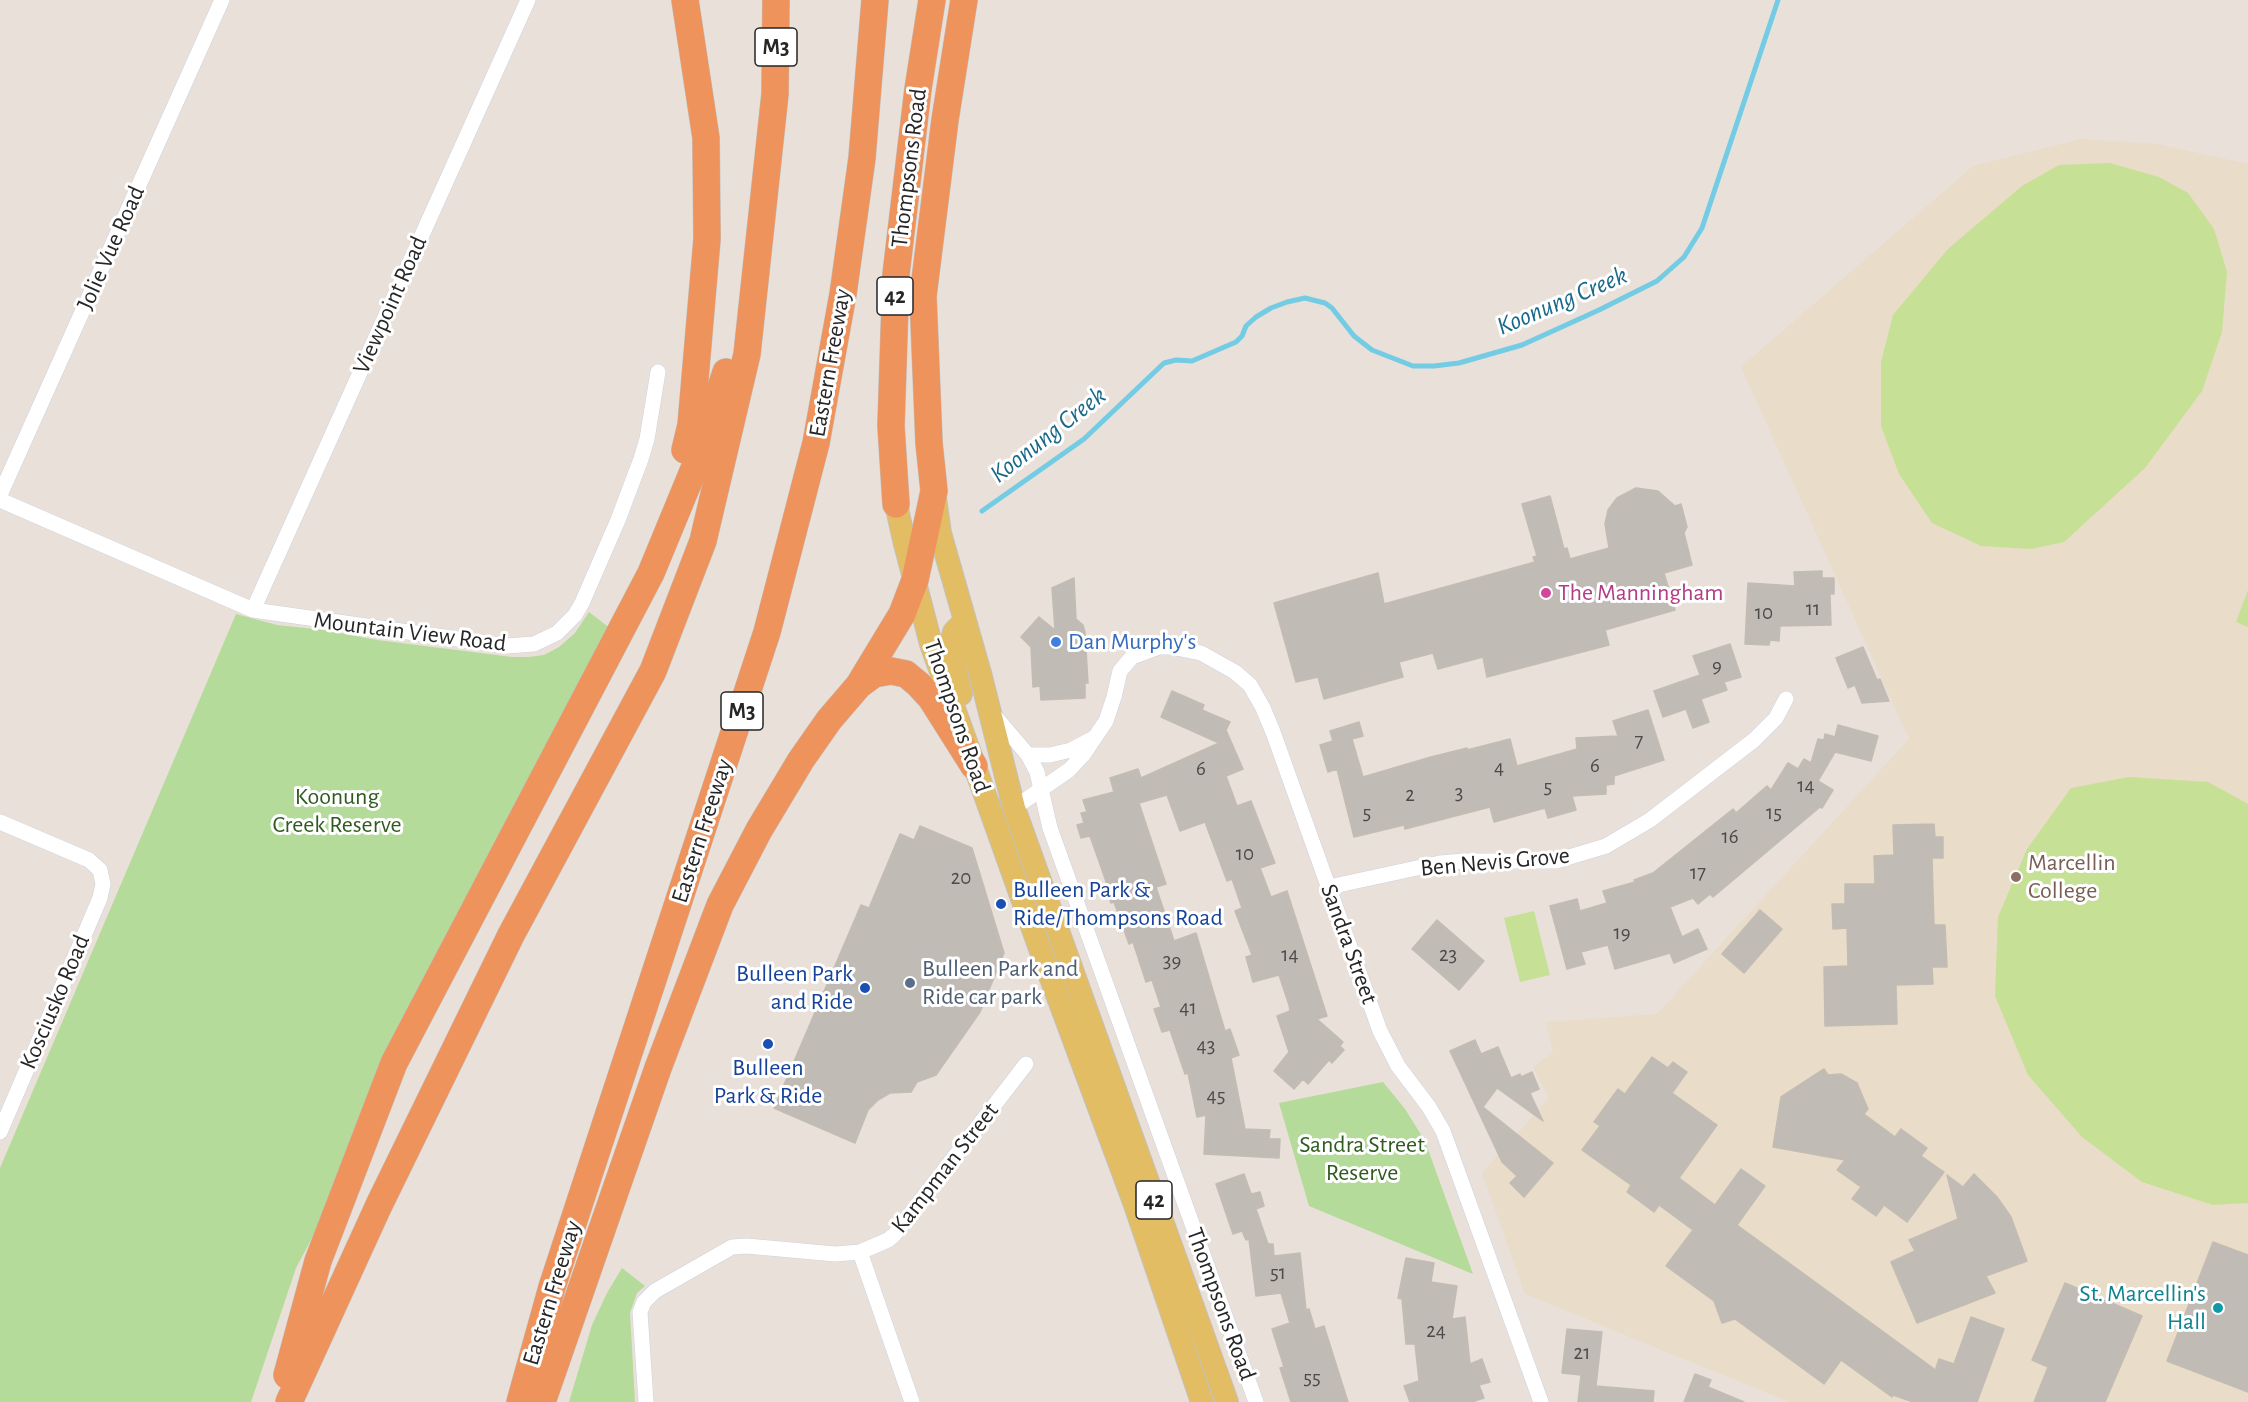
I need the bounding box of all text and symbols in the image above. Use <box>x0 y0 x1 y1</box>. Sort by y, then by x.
road number: M3 <box>755 28 797 66</box>
street label: Thompsons Road <box>885 87 933 249</box>
street label: Jolie Vue Road <box>71 181 151 315</box>
street label: Viewpoint Road <box>347 231 433 379</box>
water label: Koonung Creek <box>1492 260 1632 342</box>
road number: 42 <box>877 277 913 315</box>
street label: Eastern Freeway <box>803 287 857 439</box>
water label: Koonung Creek <box>984 380 1112 490</box>
place label: The Manningham <box>1558 579 1724 607</box>
marker: The Manningham <box>1539 586 1553 600</box>
house number: 11 <box>1806 596 1820 622</box>
house number: 10 <box>1755 600 1773 626</box>
street label: Mountain View Road <box>312 606 508 658</box>
place label: Dan Murphy's <box>1068 628 1196 656</box>
marker: Dan Murphy's <box>1049 635 1063 649</box>
street label: Thompsons Road <box>917 636 997 796</box>
house number: 9 <box>1712 653 1722 679</box>
road number: M3 <box>721 692 763 730</box>
house number: 7 <box>1635 728 1643 754</box>
house number: 6 <box>1590 753 1600 779</box>
street label: Eastern Freeway <box>665 755 739 907</box>
house number: 4 <box>1494 755 1504 781</box>
house number: 6 <box>1196 756 1206 782</box>
house number: 14 <box>1797 773 1815 799</box>
house number: 5 <box>1544 774 1552 800</box>
house number: 3 <box>1455 780 1463 806</box>
house number: 2 <box>1405 782 1415 808</box>
park label: Koonung Creek Reserve <box>272 783 402 839</box>
house number: 5 <box>1363 800 1371 826</box>
house number: 15 <box>1766 800 1782 826</box>
house number: 16 <box>1721 824 1739 850</box>
house number: 10 <box>1236 841 1254 867</box>
street label: Ben Nevis Grove <box>1419 841 1571 883</box>
place label: Marcellin College <box>2028 849 2116 905</box>
house number: 17 <box>1690 860 1706 886</box>
house number: 20 <box>951 865 971 891</box>
marker: Marcellin College <box>2009 870 2023 884</box>
place label: Bulleen Park & Ride/Thompsons Road <box>1013 876 1223 932</box>
street label: Sandra Street <box>1314 880 1384 1008</box>
marker: Bulleen Park & Ride/Thompsons Road <box>994 897 1008 911</box>
house number: 19 <box>1613 920 1631 946</box>
street label: Kosciusko Road <box>14 930 96 1074</box>
house number: 14 <box>1281 942 1299 968</box>
house number: 23 <box>1439 942 1457 968</box>
house number: 39 <box>1163 948 1181 974</box>
place label: Bulleen Park and Ride car park <box>922 955 1079 1011</box>
place label: Bulleen Park and Ride <box>736 960 853 1016</box>
marker: Bulleen Park and Ride car park <box>903 976 917 990</box>
marker: Bulleen Park and Ride <box>858 981 872 995</box>
house number: 41 <box>1179 995 1197 1021</box>
house number: 43 <box>1197 1033 1215 1059</box>
marker: Bulleen Park & Ride <box>761 1037 775 1051</box>
place label: Bulleen Park & Ride <box>714 1054 822 1110</box>
house number: 45 <box>1207 1083 1225 1109</box>
street label: Kampman Street <box>885 1097 1005 1239</box>
park label: Sandra Street Reserve <box>1299 1131 1425 1187</box>
road number: 42 <box>1136 1181 1172 1219</box>
street label: Eastern Freeway <box>516 1217 588 1369</box>
street label: Thompsons Road <box>1180 1224 1262 1384</box>
house number: 51 <box>1270 1260 1286 1286</box>
place label: St. Marcellin's Hall <box>2079 1280 2206 1336</box>
marker: St. Marcellin's Hall <box>2211 1301 2225 1315</box>
house number: 24 <box>1426 1318 1446 1344</box>
house number: 21 <box>1574 1340 1590 1366</box>
house number: 55 <box>1303 1365 1321 1391</box>

